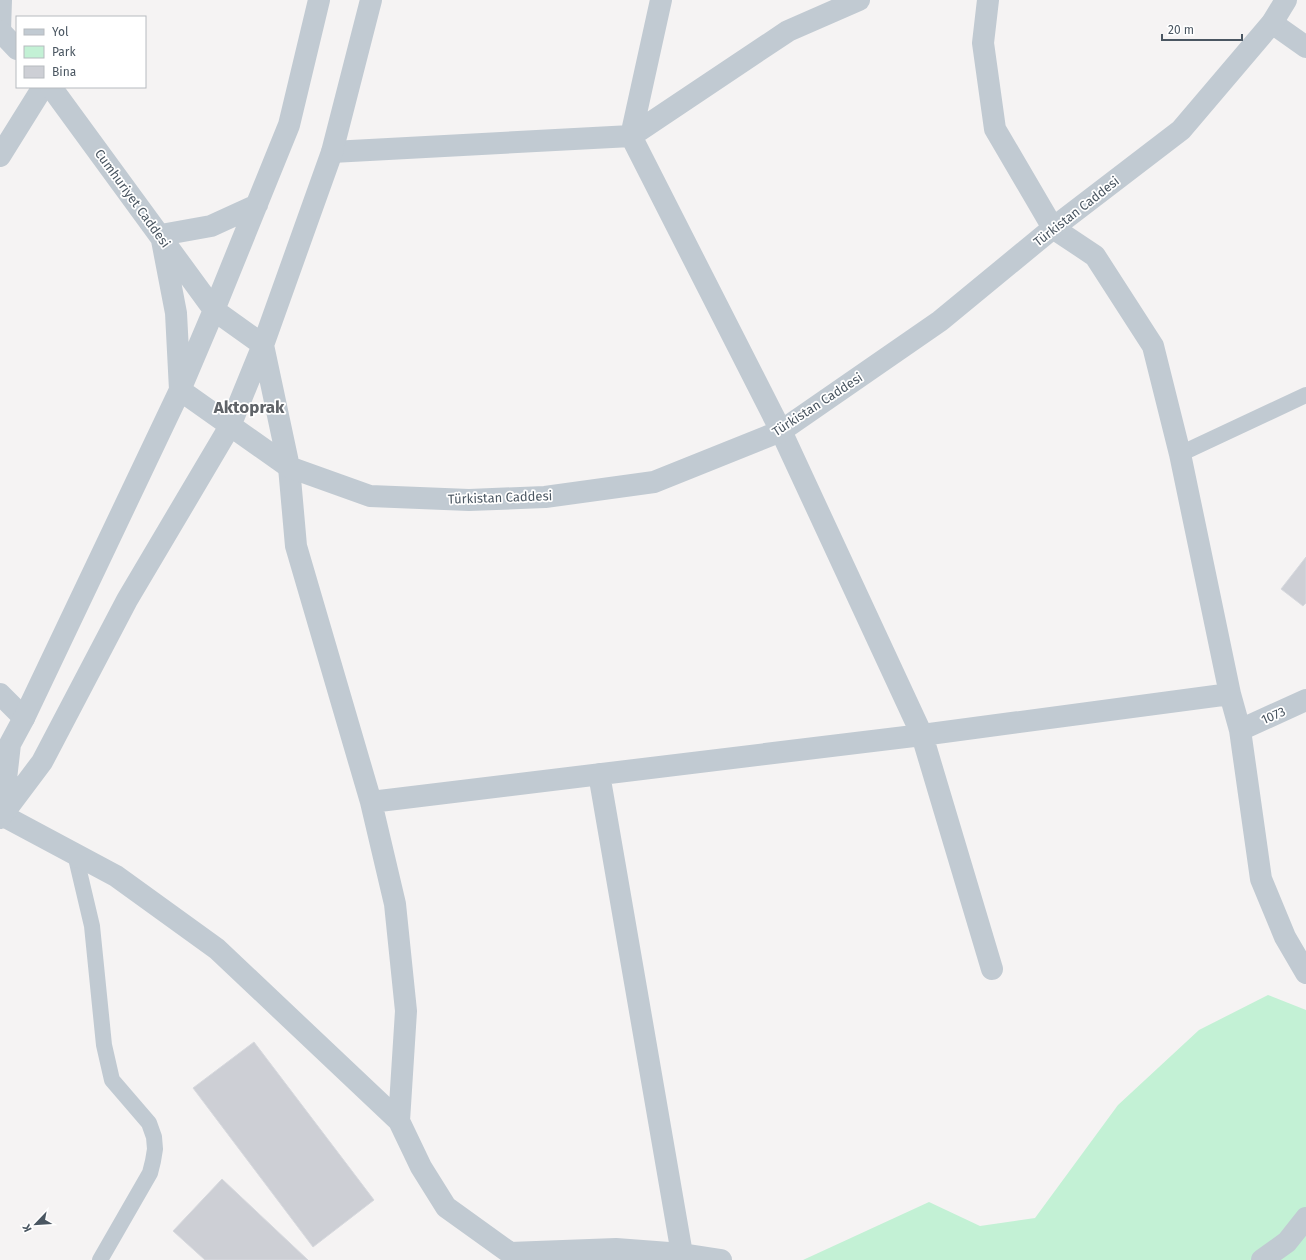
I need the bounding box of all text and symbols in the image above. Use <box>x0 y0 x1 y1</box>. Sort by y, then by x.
legend <box>16 16 146 88</box>
scale bar <box>1162 16 1242 42</box>
text: 20 m <box>1168 23 1194 37</box>
text: Yol <box>52 25 69 39</box>
text: Park <box>52 45 76 59</box>
text: Bina <box>52 65 76 79</box>
street label: Cumhuriyet Caddesi <box>92 146 173 250</box>
street label: Türkistan Caddesi <box>1031 173 1122 249</box>
street label: Türkistan Caddesi <box>769 370 865 439</box>
district label: Aktoprak <box>213 397 285 418</box>
street label: Türkistan Caddesi <box>448 488 553 507</box>
street label: 1073 <box>1259 704 1288 727</box>
north arrow <box>16 1204 56 1244</box>
text: K <box>20 1221 35 1234</box>

